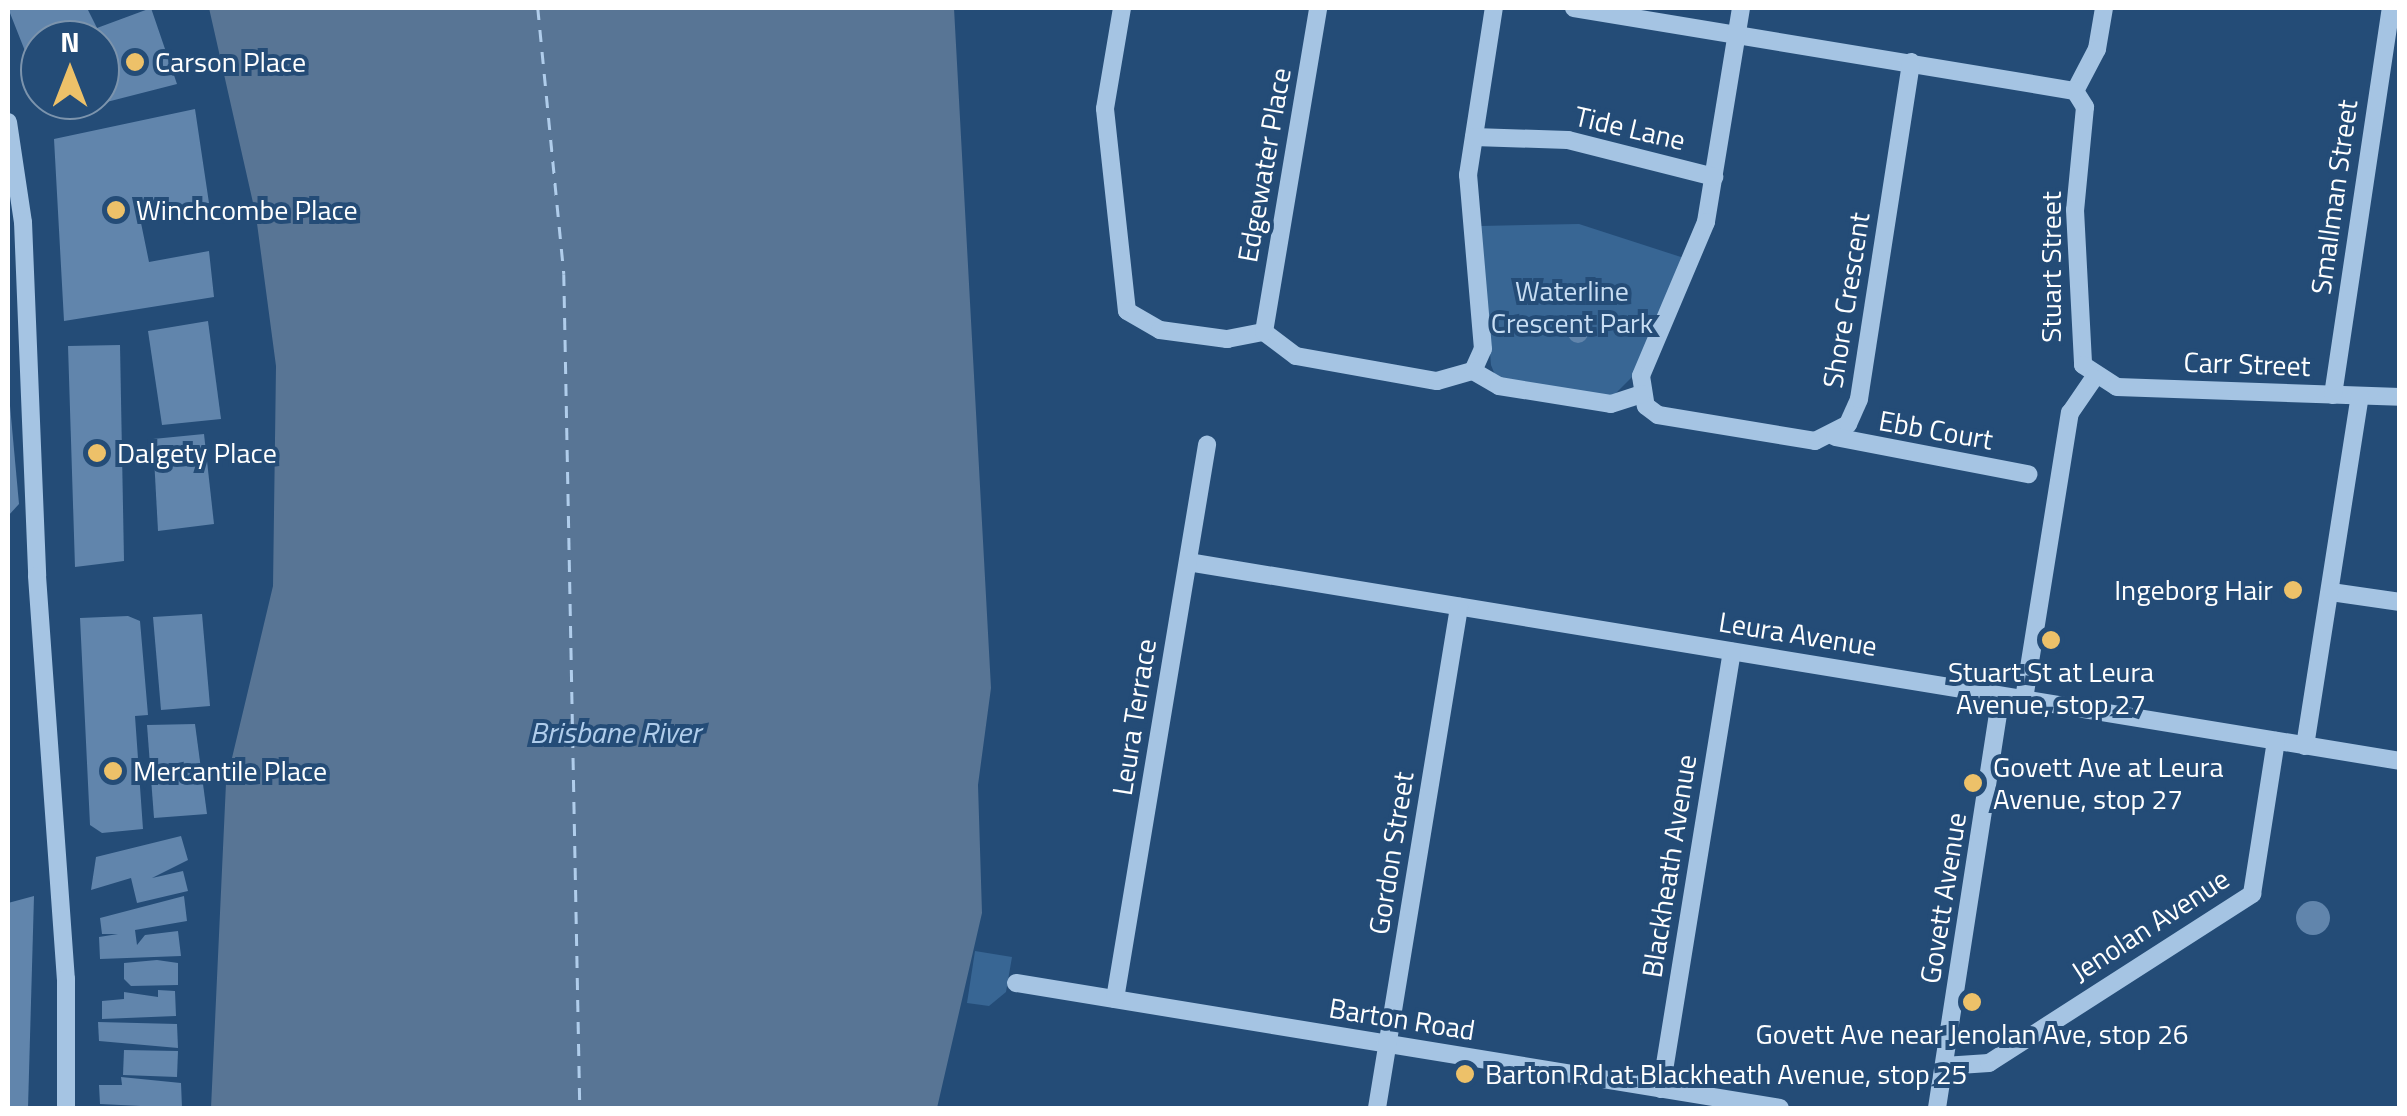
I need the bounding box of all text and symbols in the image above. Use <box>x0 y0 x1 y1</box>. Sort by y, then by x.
north arrow <box>20 20 120 120</box>
text: N <box>60 20 80 63</box>
place label: Carson Place <box>155 45 306 79</box>
marker: Carson Place <box>124 51 146 73</box>
street label: Edgewater Place <box>1230 65 1298 265</box>
street label: Smallman Street <box>2304 97 2364 297</box>
street label: Tide Lane <box>1571 99 1689 157</box>
street label: Stuart Street <box>2034 191 2068 343</box>
place label: Winchcombe Place <box>136 193 358 227</box>
marker: Winchcombe Place <box>105 199 127 221</box>
street label: Shore Crescent <box>1816 210 1876 390</box>
park label: Waterline Crescent Park <box>1491 274 1653 340</box>
street label: Carr Street <box>2183 345 2311 383</box>
street label: Ebb Court <box>1876 403 1996 457</box>
place label: Dalgety Place <box>117 436 277 470</box>
marker: Dalgety Place <box>86 442 108 464</box>
place label: Ingeborg Hair <box>2114 573 2273 607</box>
marker: Ingeborg Hair <box>2282 579 2304 601</box>
street label: Leura Avenue <box>1716 605 1880 663</box>
marker: Stuart St at Leura Avenue, stop 27 <box>2040 629 2062 651</box>
street label: Leura Terrace <box>1105 636 1163 798</box>
place label: Stuart St at Leura Avenue, stop 27 <box>1948 655 2154 721</box>
water label: Brisbane River <box>530 714 700 750</box>
place label: Govett Ave at Leura Avenue, stop 27 <box>1993 750 2224 816</box>
street label: Blackheath Avenue <box>1635 752 1703 980</box>
place label: Mercantile Place <box>133 754 327 788</box>
marker: Mercantile Place <box>102 760 124 782</box>
street label: Gordon Street <box>1362 769 1420 937</box>
marker: Govett Ave at Leura Avenue, stop 27 <box>1962 772 1984 794</box>
street label: Govett Avenue <box>1913 810 1973 986</box>
street label: Jenolan Avenue <box>2065 862 2235 988</box>
street label: Barton Road <box>1327 991 1477 1047</box>
marker: Govett Ave near Jenolan Ave, stop 26 <box>1961 991 1983 1013</box>
place label: Govett Ave near Jenolan Ave, stop 26 <box>1755 1017 2189 1051</box>
place label: Barton Rd at Blackheath Avenue, stop 25 <box>1485 1057 1967 1091</box>
marker: Barton Rd at Blackheath Avenue, stop 25 <box>1454 1063 1476 1085</box>

